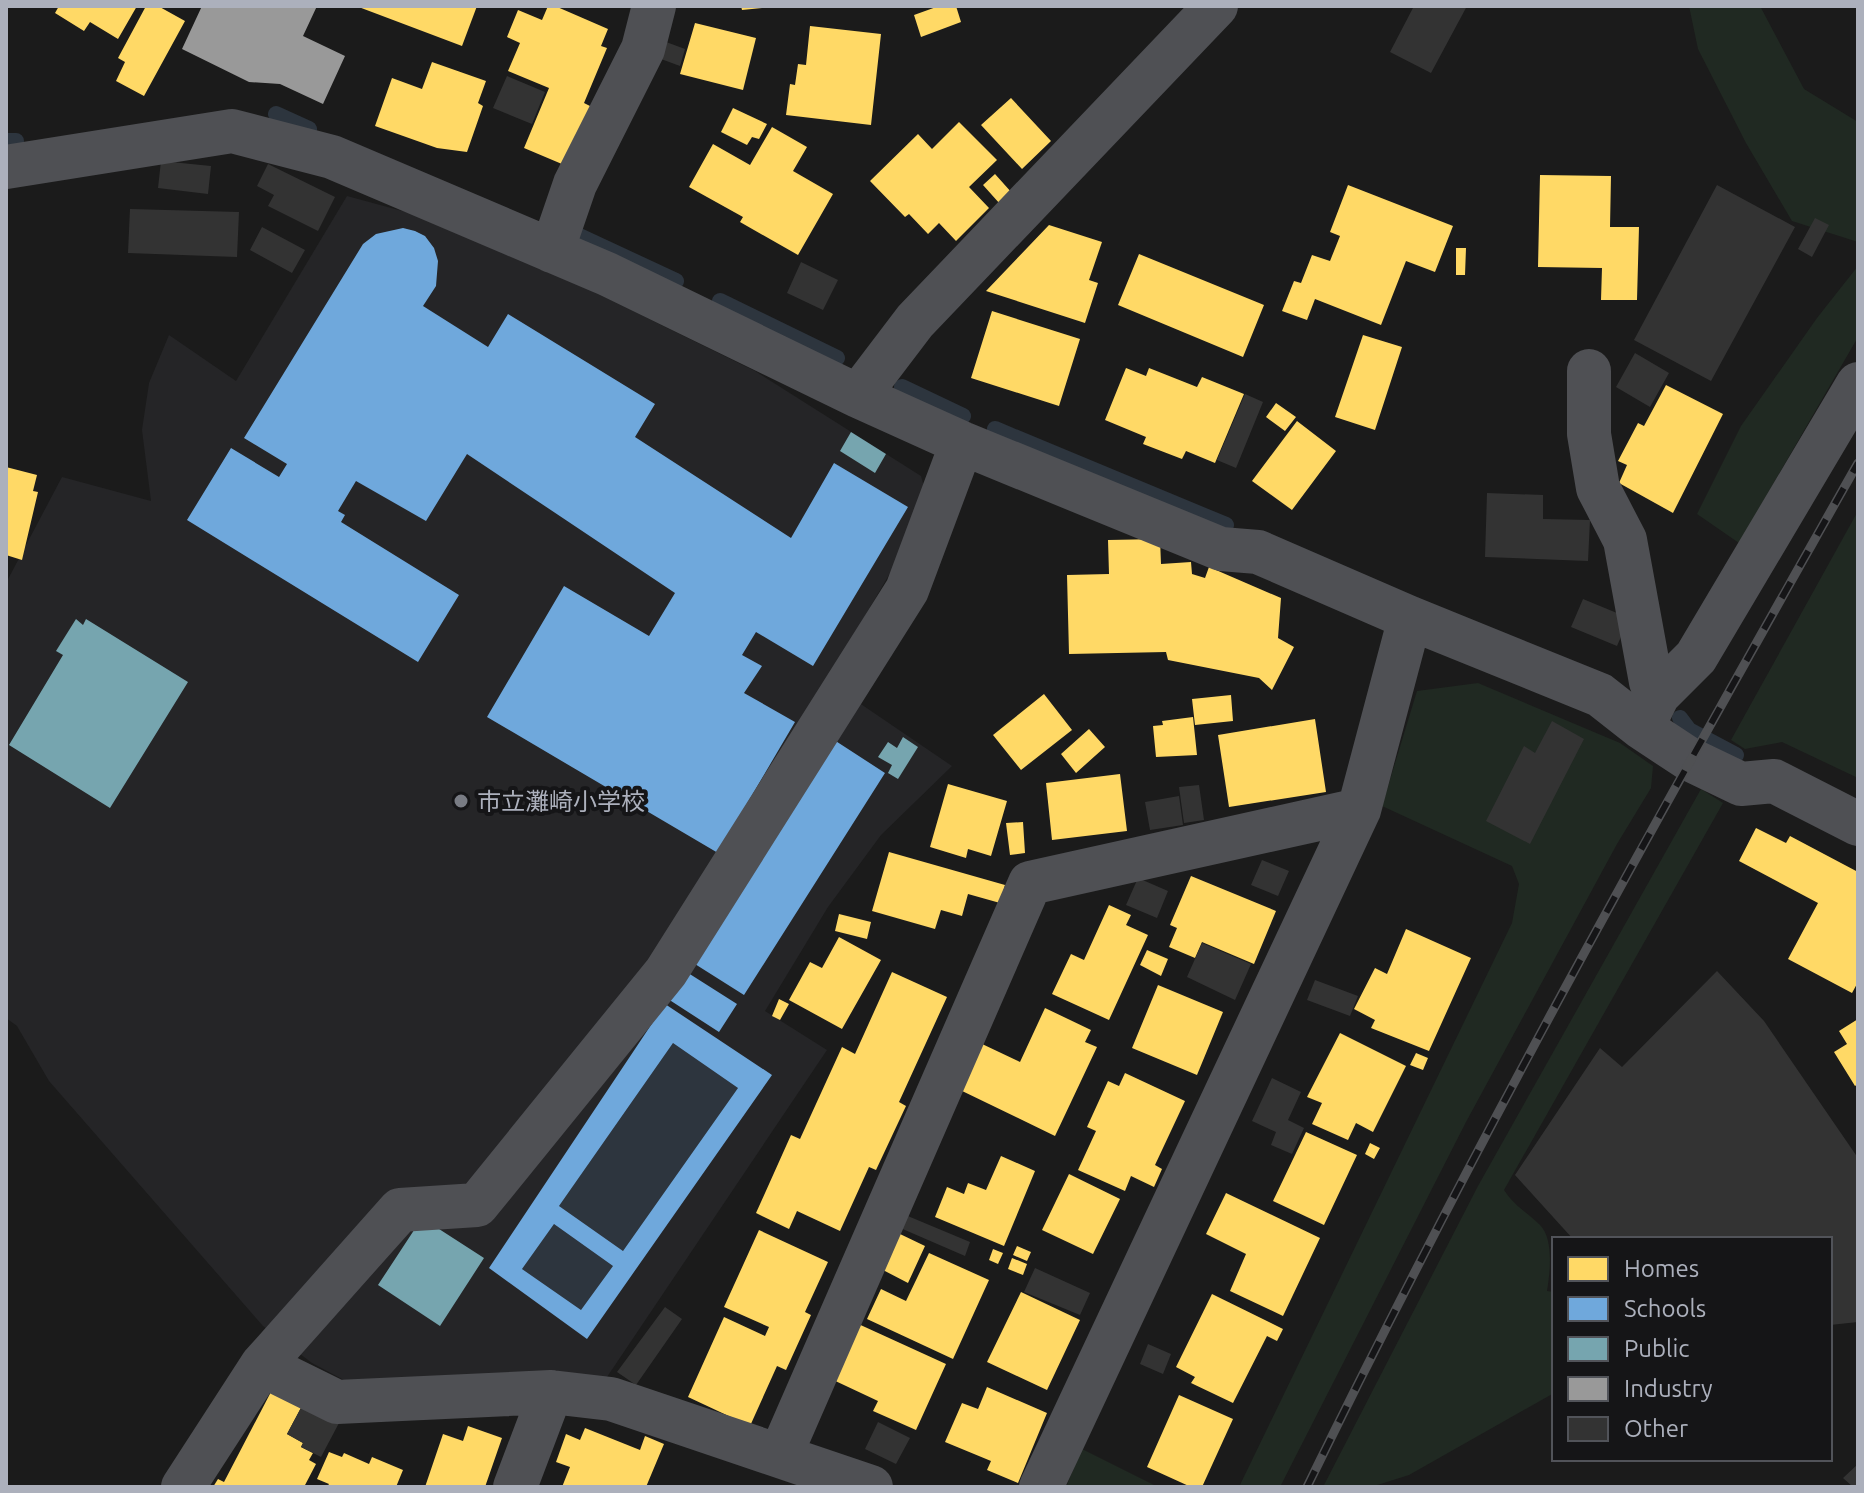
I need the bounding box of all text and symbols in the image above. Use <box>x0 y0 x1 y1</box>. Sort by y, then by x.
place label: 市立灘崎小学校 <box>477 788 645 815</box>
marker: 市立灘崎小学校 <box>452 792 470 810</box>
legend <box>1552 1237 1832 1461</box>
text: Homes <box>1624 1255 1699 1282</box>
text: Schools <box>1624 1295 1706 1322</box>
text: Public <box>1624 1335 1689 1362</box>
text: Industry <box>1624 1375 1713 1402</box>
text: Other <box>1624 1415 1688 1442</box>

